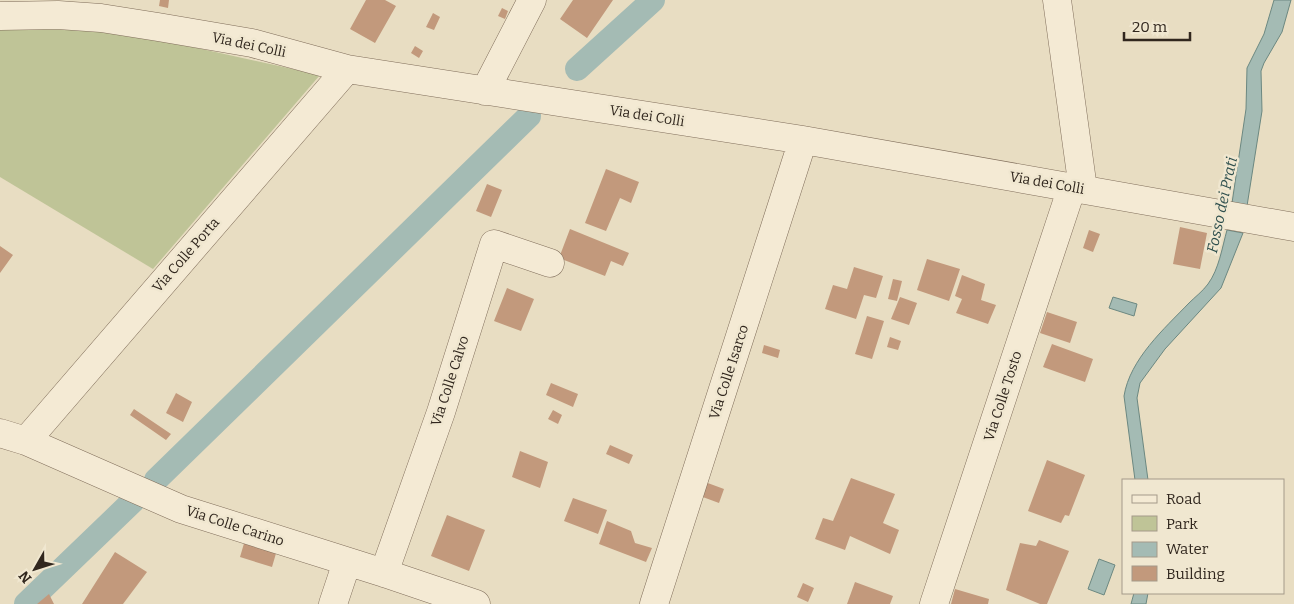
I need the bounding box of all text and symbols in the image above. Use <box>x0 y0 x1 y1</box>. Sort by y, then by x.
scale bar <box>1124 10 1190 42</box>
text: 20 m <box>1132 18 1168 36</box>
street label: Via dei Colli <box>210 29 288 61</box>
street label: Via dei Colli <box>608 102 686 130</box>
water label: Fosso dei Prati <box>1203 155 1241 255</box>
street label: Via dei Colli <box>1008 168 1086 198</box>
street label: Via Colle Porta <box>149 214 223 296</box>
street label: Via Colle Isarco <box>706 322 752 422</box>
street label: Via Colle Calvo <box>427 334 473 428</box>
street label: Via Colle Tosto <box>980 349 1026 443</box>
legend <box>1122 479 1284 594</box>
text: Road <box>1166 490 1201 508</box>
street label: Via Colle Carino <box>184 502 286 550</box>
text: Park <box>1166 515 1198 533</box>
text: Water <box>1166 540 1209 558</box>
north arrow <box>10 544 60 594</box>
text: Building <box>1166 565 1225 583</box>
text: N <box>15 567 35 586</box>

